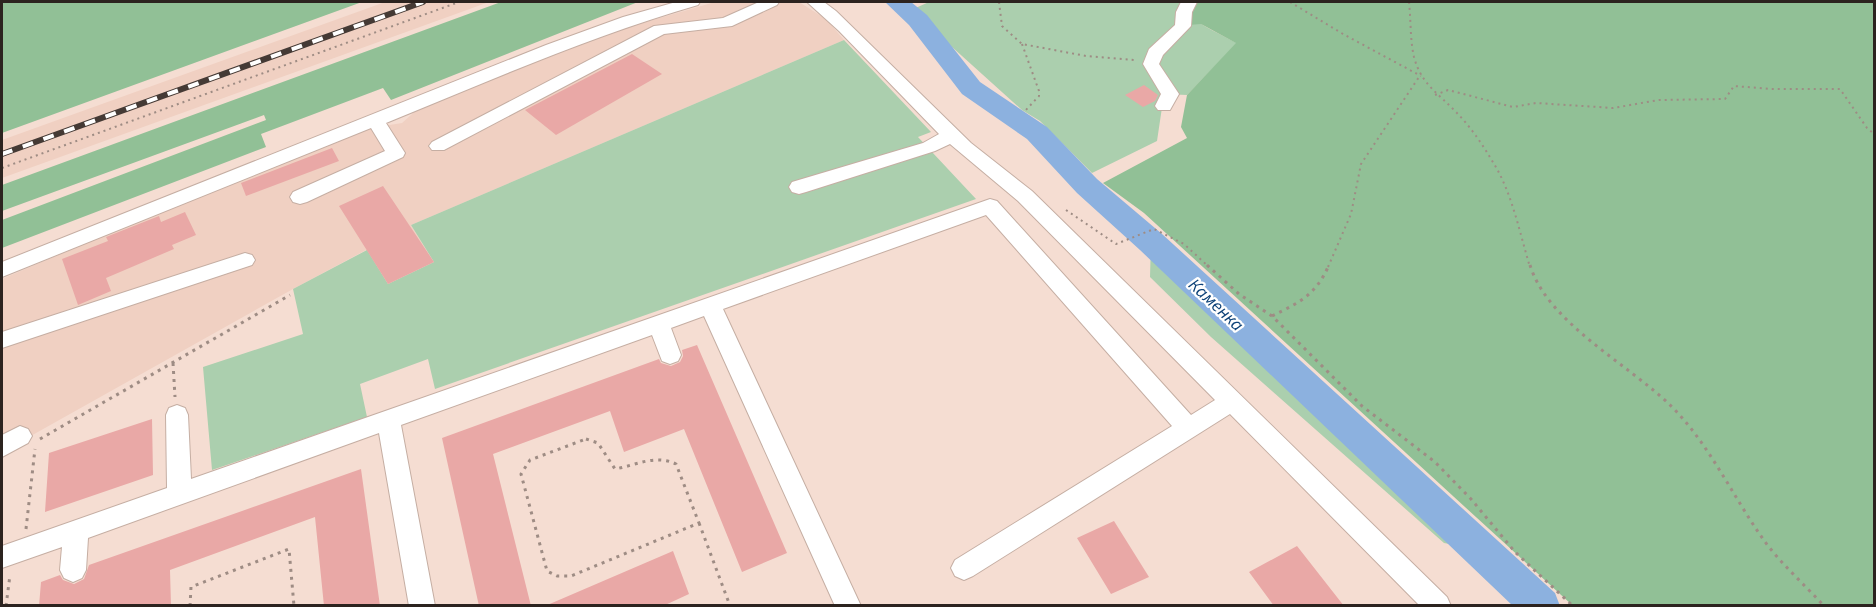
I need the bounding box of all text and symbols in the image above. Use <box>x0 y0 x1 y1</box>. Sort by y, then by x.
water label: Каменка <box>1183 273 1249 337</box>

